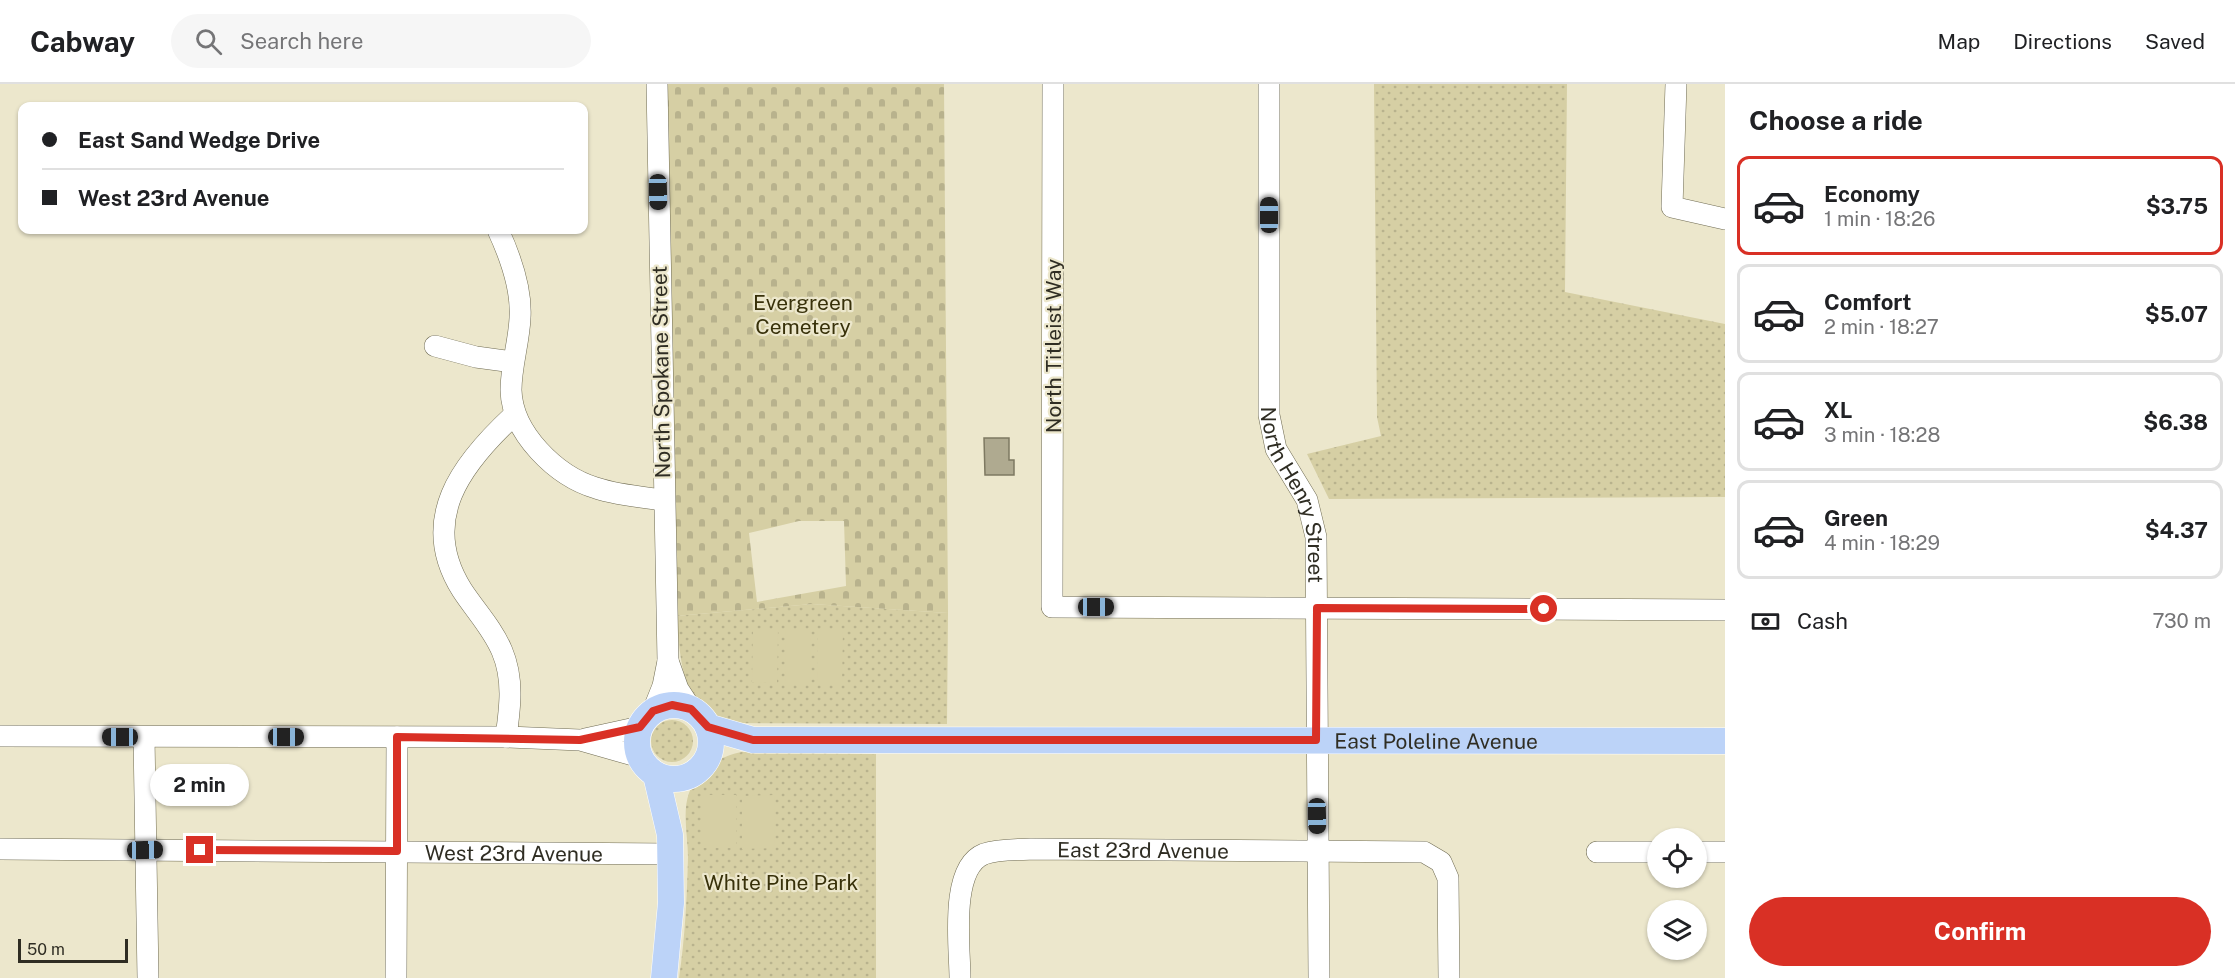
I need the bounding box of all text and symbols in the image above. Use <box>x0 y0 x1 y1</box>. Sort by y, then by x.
search box <box>171 14 591 68</box>
text: Cabway <box>30 25 135 58</box>
icon: search <box>192 25 225 58</box>
text: Search here <box>240 28 363 54</box>
text: Map <box>1938 29 1980 54</box>
text: Directions <box>2013 29 2112 54</box>
text: Saved <box>2145 29 2205 54</box>
text: Choose a ride <box>1749 104 1923 136</box>
text: East Sand Wedge Drive <box>78 127 320 153</box>
car <box>649 174 667 210</box>
icon: car <box>1752 179 1806 233</box>
text: Economy <box>1824 181 1920 207</box>
text: West 23rd Avenue <box>78 185 269 211</box>
text: $3.75 <box>2146 193 2208 219</box>
car <box>1260 197 1278 233</box>
text: 1 min · 18:26 <box>1824 207 1935 231</box>
street label: North Titleist Way <box>1041 259 1066 433</box>
street label: North Spokane Street <box>647 265 675 479</box>
icon: car <box>1752 287 1806 341</box>
text: Comfort <box>1824 289 1911 315</box>
park label: Evergreen Cemetery <box>753 290 853 339</box>
text: $5.07 <box>2145 301 2208 327</box>
text: 2 min · 18:27 <box>1824 315 1939 339</box>
icon: car <box>1752 395 1806 449</box>
text: XL <box>1824 397 1852 423</box>
street label: North Henry Street <box>1257 406 1329 583</box>
text: $6.38 <box>2143 409 2208 435</box>
text: 3 min · 18:28 <box>1824 423 1940 447</box>
icon: car <box>1752 503 1806 557</box>
text: Green <box>1824 505 1888 531</box>
text: $4.37 <box>2145 517 2208 543</box>
text: 4 min · 18:29 <box>1824 531 1940 555</box>
route start <box>1530 595 1557 622</box>
car <box>1078 598 1114 616</box>
icon: cash <box>1749 605 1782 638</box>
text: Cash <box>1797 608 1848 634</box>
text: 730 m <box>2153 609 2211 633</box>
car <box>102 728 138 746</box>
car <box>268 728 304 746</box>
street label: East Poleline Avenue <box>1334 728 1538 753</box>
callout: 2 min <box>150 763 250 805</box>
text: 2 min <box>173 773 226 797</box>
car <box>1308 798 1326 834</box>
map controls <box>1647 828 1707 960</box>
button: locate <box>1647 828 1707 888</box>
route end <box>186 836 213 863</box>
street label: East 23rd Avenue <box>1057 837 1229 863</box>
street label: West 23rd Avenue <box>425 840 603 866</box>
car <box>127 841 163 859</box>
park label: White Pine Park <box>704 870 858 895</box>
button: Confirm <box>1749 897 2211 966</box>
button: layers <box>1647 900 1707 960</box>
scale bar <box>18 936 128 964</box>
text: 50 m <box>27 940 65 959</box>

